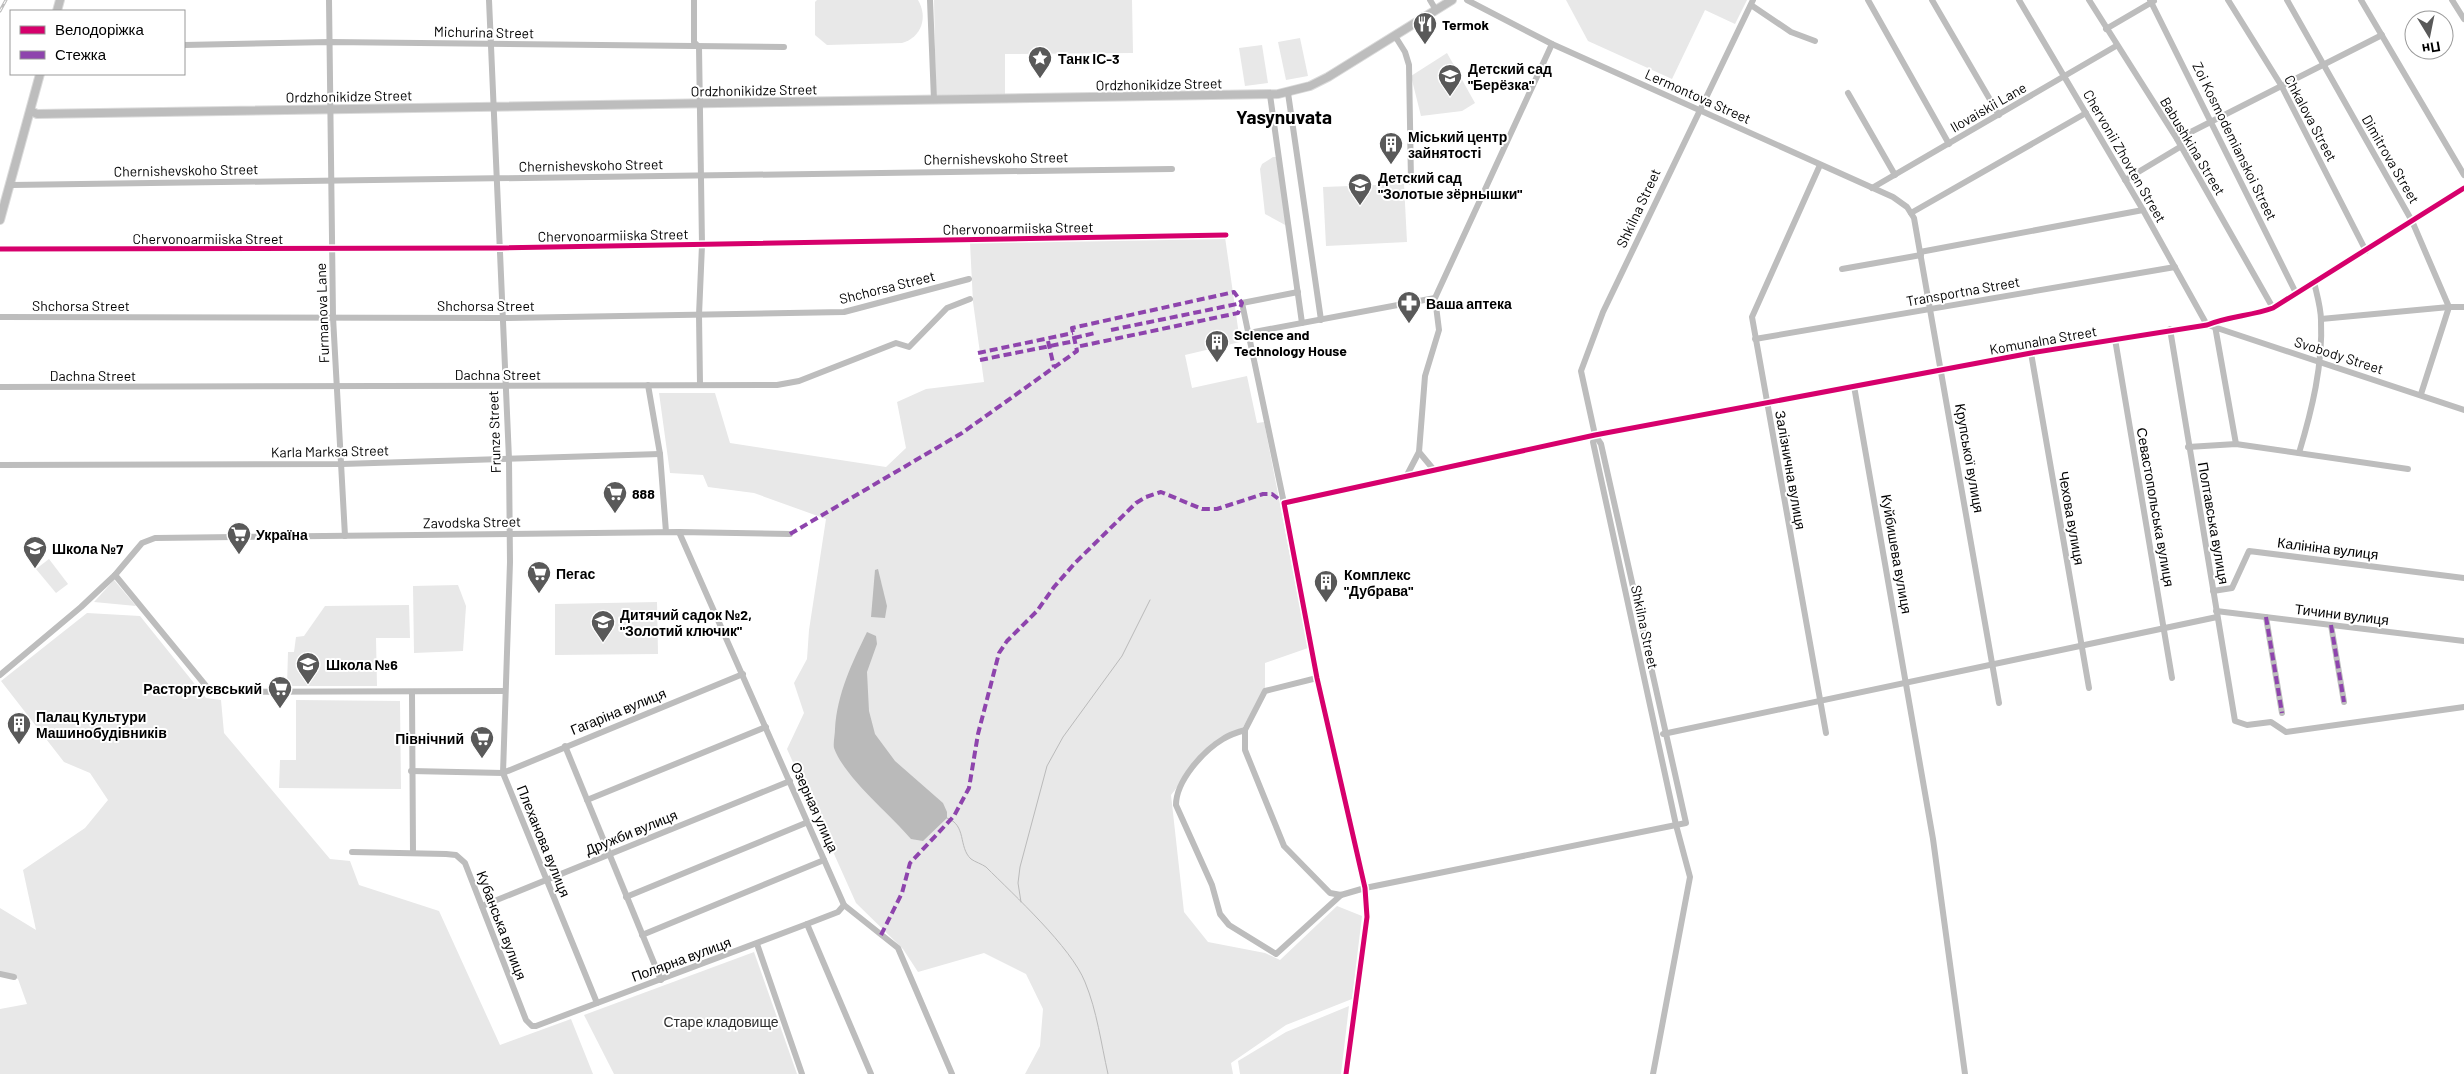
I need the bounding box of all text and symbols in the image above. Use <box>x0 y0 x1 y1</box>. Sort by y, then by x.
legend <box>10 10 185 75</box>
north arrow <box>2404 10 2454 60</box>
restaurant icon: Termok <box>1412 11 1438 45</box>
place label: Termok <box>1442 16 1489 33</box>
text: Велодоріжка <box>55 20 144 38</box>
street label: Michurina Street <box>434 23 534 41</box>
text: Пн <box>2421 38 2442 58</box>
text: Стежка <box>55 45 107 63</box>
place icon: Танк ІС-3 <box>1027 45 1053 79</box>
place label: Танк ІС-3 <box>1058 50 1120 67</box>
street label: Zoi Kosmodemianskoi Street <box>2189 59 2281 223</box>
place label: Детский сад "Берёзка" <box>1468 60 1552 93</box>
school or university icon: Детский сад "Берёзка" <box>1437 63 1463 97</box>
street label: Lermontova Street <box>1642 65 1754 127</box>
street label: Chkalova Street <box>2281 72 2341 164</box>
street label: Ordzhonikidze Street <box>1095 74 1223 94</box>
street label: Ilovaiskii Lane <box>1947 78 2029 136</box>
street label: Ordzhonikidze Street <box>690 80 818 100</box>
street label: Ordzhonikidze Street <box>285 86 413 106</box>
street label: Chervonii Zhovten Street <box>2080 87 2170 225</box>
street label: Babushkina Street <box>2157 94 2229 198</box>
district label: Yasynuvata <box>1236 105 1332 128</box>
street label: Dimitrova Street <box>2359 112 2423 206</box>
place label: Міський центр зайнятості <box>1408 128 1507 161</box>
building icon: Міський центр зайнятості <box>1378 131 1404 165</box>
street label: Chernishevskoho Street <box>924 148 1068 168</box>
street label: Chernishevskoho Street <box>519 155 663 175</box>
street label: Chernishevskoho Street <box>114 160 258 180</box>
street label: Shkilna Street <box>1612 166 1664 250</box>
place label: Детский сад "Золотые зёрнышки" <box>1378 169 1522 202</box>
school or university icon: Детский сад "Золотые зёрнышки" <box>1347 172 1373 206</box>
street label: Chervonoarmiiska Street <box>942 218 1094 238</box>
street label: Chervonoarmiiska Street <box>537 225 689 245</box>
street label: Chervonoarmiiska Street <box>133 230 283 247</box>
street label: Furmanova Lane <box>312 263 332 363</box>
street label: Shchorsa Street <box>837 267 937 307</box>
street label: Transportna Street <box>1905 273 2021 309</box>
pharmacy icon: Ваша аптека <box>1396 290 1422 324</box>
place label: Ваша аптека <box>1426 295 1512 312</box>
street label: Shchorsa Street <box>32 297 130 314</box>
street label: Shchorsa Street <box>437 297 535 314</box>
street label: Komunalna Street <box>1988 322 2098 358</box>
place label: Science and Technology House <box>1234 326 1347 359</box>
building icon: Science and Technology House <box>1204 329 1230 363</box>
street label: Svobody Street <box>2292 333 2386 377</box>
street label: Dachna Street <box>455 366 541 383</box>
street label: Dachna Street <box>50 367 136 384</box>
street label: Frunze Street <box>484 390 504 474</box>
street label: Крупської вулиця <box>1952 402 1988 514</box>
street label: Залізнична вулиця <box>1772 409 1810 531</box>
street label: Севастопольська вулиця <box>2134 426 2178 588</box>
street label: Karla Marksa Street <box>271 441 389 461</box>
street label: Полтавська вулиця <box>2195 461 2233 585</box>
street label: Чехова вулиця <box>2055 470 2089 566</box>
supermarket icon: 888 <box>602 480 628 514</box>
place label: 888 <box>632 485 655 502</box>
street label: Куйбишева вулиця <box>1878 493 1916 615</box>
street label: Zavodska Street <box>423 513 521 531</box>
supermarket icon: Україна <box>226 521 252 555</box>
place label: Україна <box>256 526 308 543</box>
street label: Калініна вулиця <box>2276 533 2380 563</box>
school or university icon: Школа №7 <box>22 535 48 569</box>
place label: Школа №7 <box>52 540 123 557</box>
supermarket icon: Пегас <box>526 560 552 594</box>
place label: Пегас <box>556 565 595 582</box>
place label: Комплекс "Дубрава" <box>1344 566 1413 599</box>
building icon: Комплекс "Дубрава" <box>1313 569 1339 603</box>
street label: Shkilna Street <box>1628 584 1662 670</box>
street label: Тичини вулиця <box>2294 600 2390 628</box>
place label: Дитячий садок №2, "Золотий ключик" <box>620 606 752 639</box>
school or university icon: Дитячий садок №2, "Золотий ключик" <box>590 609 616 643</box>
school or university icon: Школа №6 <box>295 651 321 685</box>
place label: Школа №6 <box>326 656 398 673</box>
supermarket icon: Расторгуєвський <box>267 675 293 709</box>
place label: Расторгуєвський <box>143 680 262 697</box>
street label: Гагаріна вулиця <box>568 684 668 738</box>
place label: Палац Культури Машинобудівників <box>36 708 167 741</box>
building icon: Палац Культури Машинобудівників <box>6 711 32 745</box>
supermarket icon: Північний <box>469 725 495 759</box>
place label: Північний <box>395 730 464 747</box>
street label: Озерная улица <box>787 759 843 855</box>
street label: Плеханова вулиця <box>514 783 574 899</box>
street label: Дружби вулиця <box>582 806 680 858</box>
street label: Кубанська вулиця <box>473 868 531 982</box>
street label: Полярна вулиця <box>629 933 733 985</box>
park label: Старе кладовище <box>663 1013 779 1030</box>

